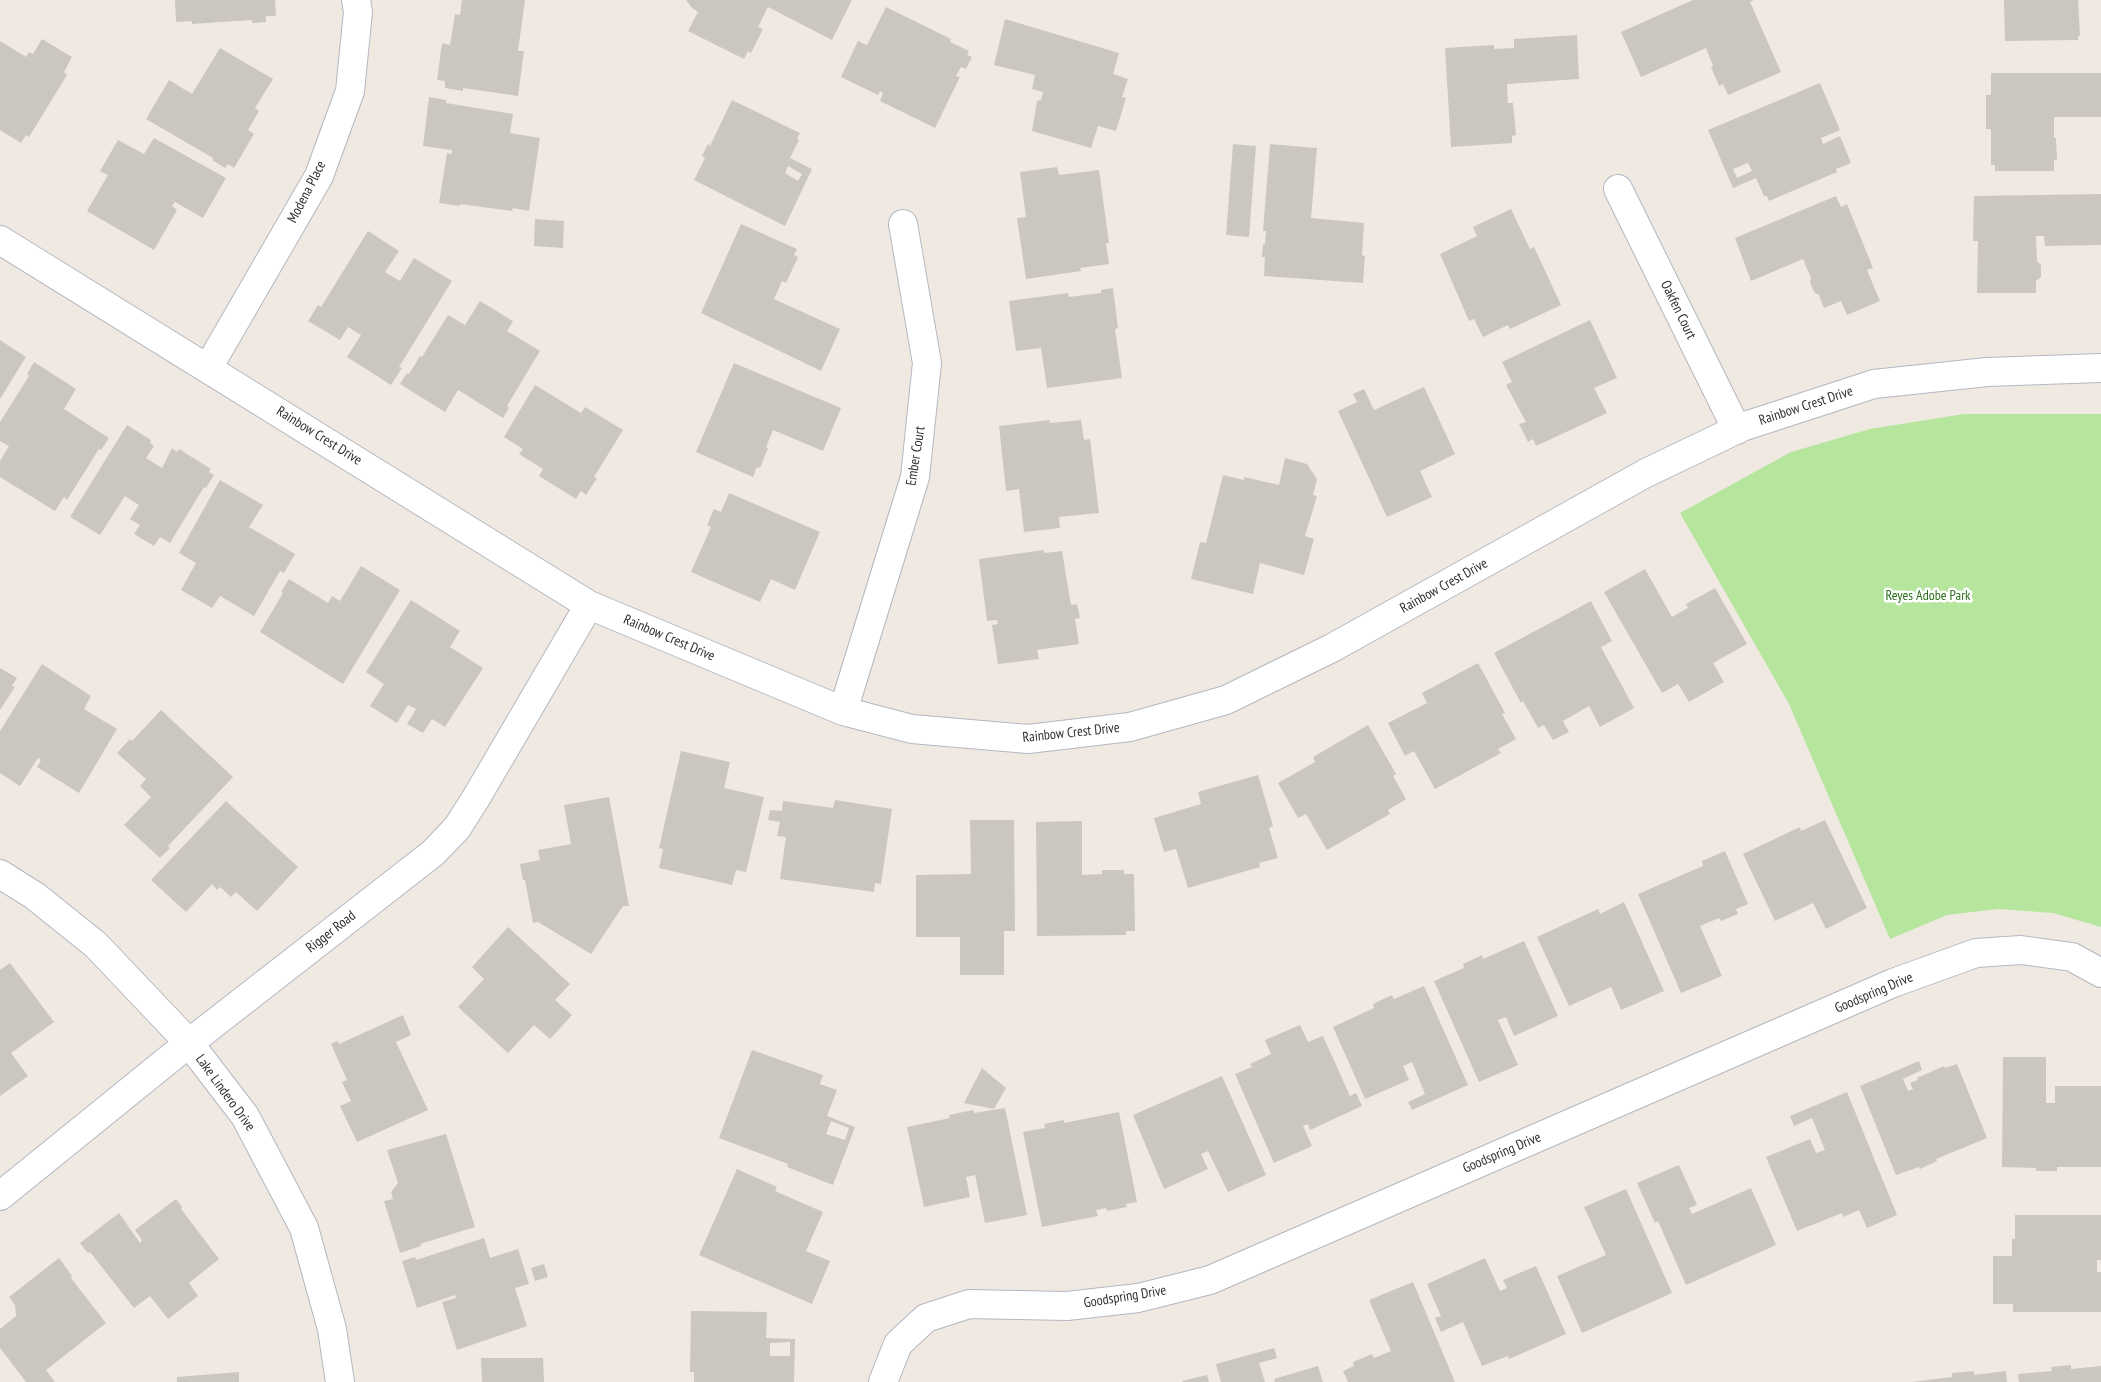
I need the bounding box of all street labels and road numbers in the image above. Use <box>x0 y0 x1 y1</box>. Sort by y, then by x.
street label: Modena Place <box>284 158 330 226</box>
street label: Oakfen Court <box>1657 278 1699 342</box>
street label: Rainbow Crest Drive <box>1757 383 1855 429</box>
street label: Rainbow Crest Drive <box>273 403 365 469</box>
street label: Ember Court <box>903 425 929 487</box>
street label: Rainbow Crest Drive <box>1397 555 1491 617</box>
street label: Rainbow Crest Drive <box>621 611 717 665</box>
street label: Rainbow Crest Drive <box>1022 720 1120 746</box>
street label: Rigger Road <box>303 907 359 957</box>
street label: Goodspring Drive <box>1832 969 1916 1017</box>
street label: Lake Lindero Drive <box>192 1052 258 1134</box>
street label: Goodspring Drive <box>1460 1129 1544 1177</box>
street label: Goodspring Drive <box>1083 1282 1167 1312</box>

